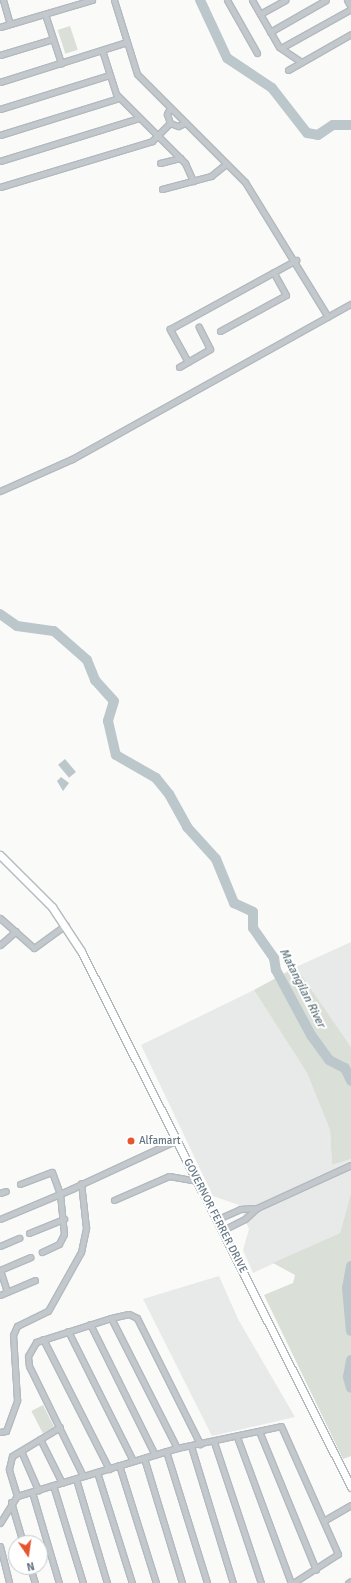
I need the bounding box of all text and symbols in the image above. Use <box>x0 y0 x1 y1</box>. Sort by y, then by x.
water label: Matangilan River <box>276 946 328 1030</box>
place label: Alfamart <box>139 1134 181 1148</box>
marker: Alfamart <box>126 1136 136 1146</box>
street label: GOVERNOR FERRER DRIVE <box>180 1156 250 1276</box>
north arrow <box>8 1535 48 1575</box>
text: N <box>25 1559 36 1573</box>

